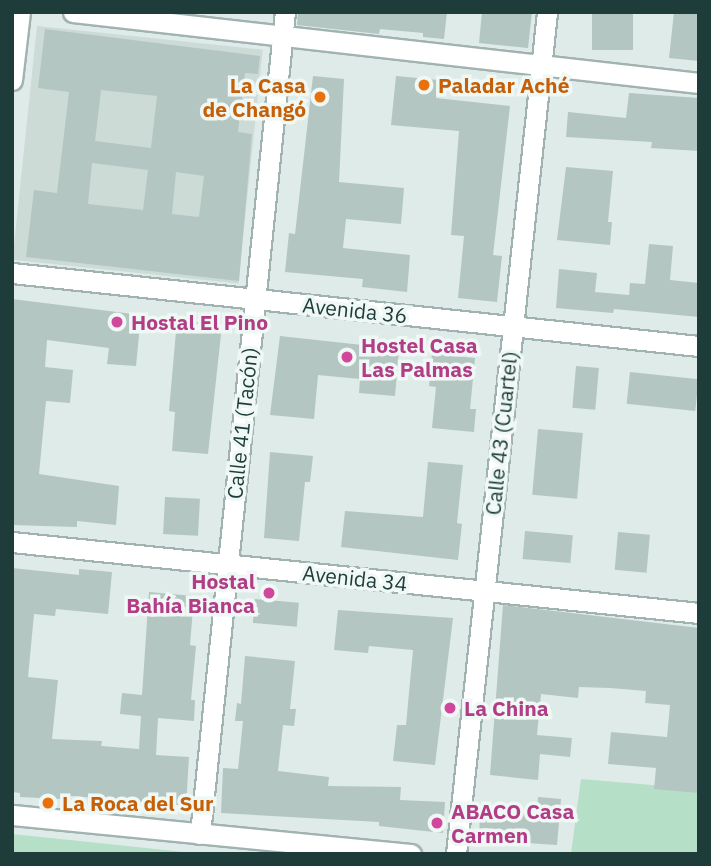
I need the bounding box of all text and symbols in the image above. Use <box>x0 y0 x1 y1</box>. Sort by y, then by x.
place label: La Casa de Changó <box>203 72 306 122</box>
place label: Paladar Aché <box>438 72 569 98</box>
marker: Paladar Aché <box>416 77 432 93</box>
marker: La Casa de Changó <box>312 89 328 105</box>
street label: Avenida 36 <box>301 292 409 328</box>
place label: Hostal El Pino <box>131 309 268 335</box>
marker: Hostal El Pino <box>109 314 125 330</box>
place label: Hostel Casa Las Palmas <box>361 332 478 382</box>
street label: Calle 41 (Tacón) <box>221 346 263 500</box>
marker: Hostel Casa Las Palmas <box>339 349 355 365</box>
street label: Calle 43 (Cuartel) <box>480 350 522 516</box>
street label: Avenida 34 <box>301 560 409 596</box>
place label: Hostal Bahía Bianca <box>126 568 255 618</box>
marker: Hostal Bahía Bianca <box>261 585 277 601</box>
place label: La China <box>464 695 549 721</box>
marker: La China <box>442 700 458 716</box>
place label: La Roca del Sur <box>62 790 214 816</box>
marker: La Roca del Sur <box>40 795 56 811</box>
place label: ABACO Casa Carmen <box>451 798 574 848</box>
marker: ABACO Casa Carmen <box>429 815 445 831</box>

